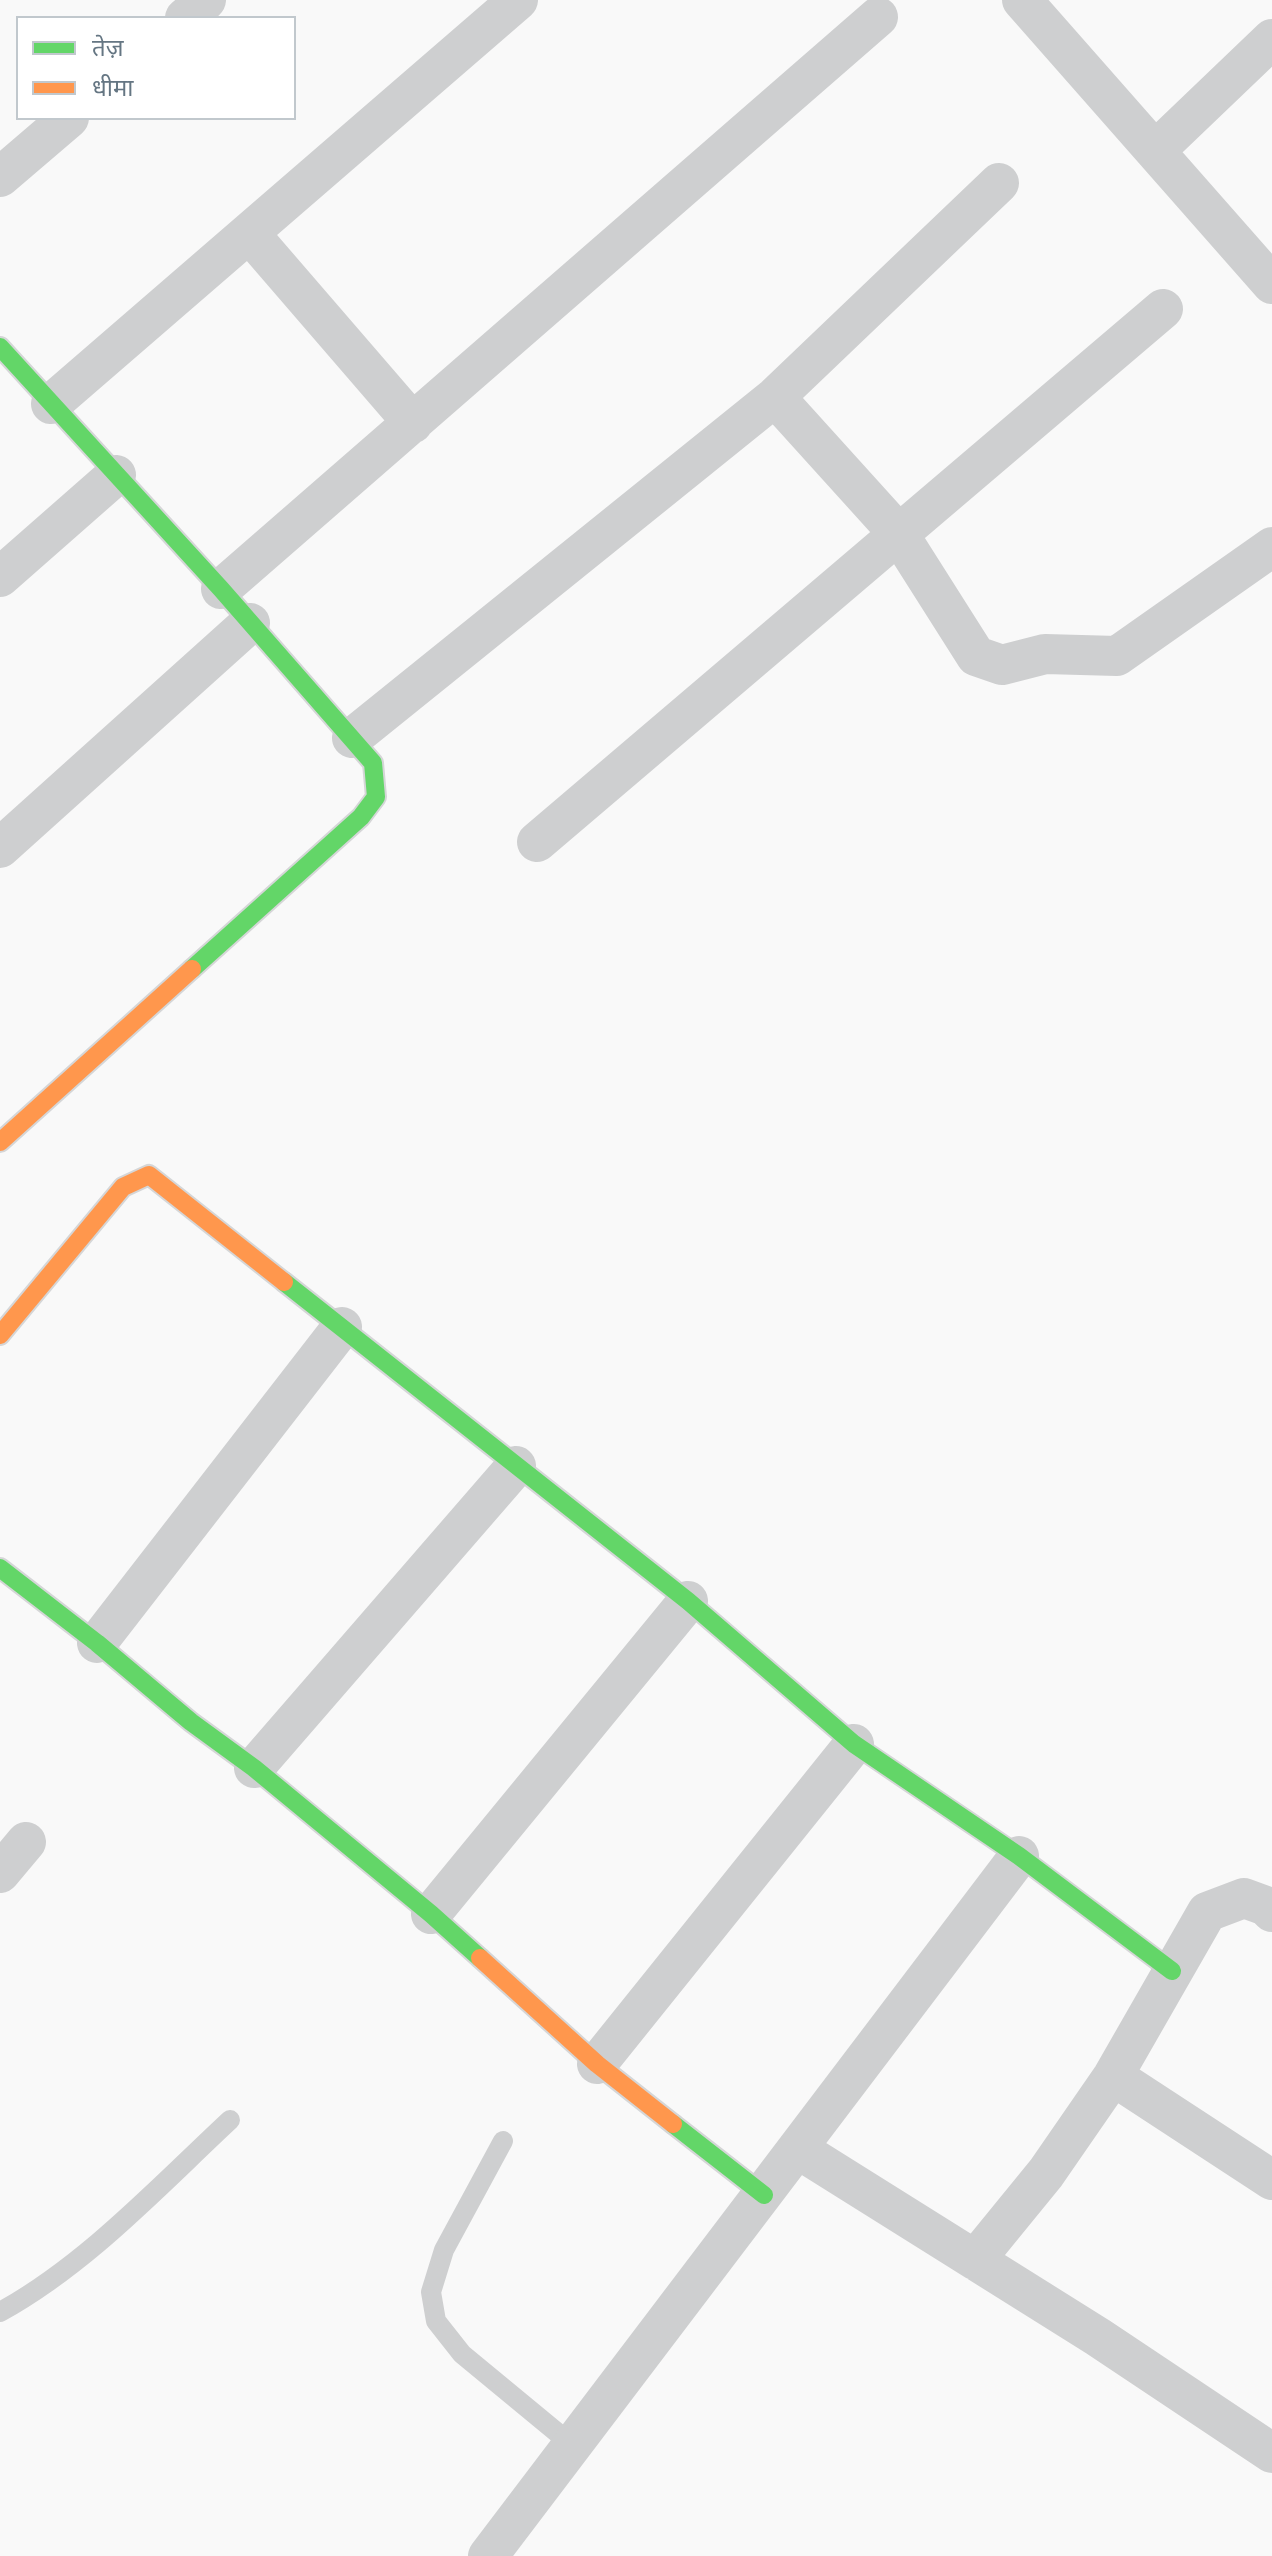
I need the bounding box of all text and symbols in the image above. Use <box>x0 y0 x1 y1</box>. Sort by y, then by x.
legend <box>16 16 296 120</box>
text: तेज़ <box>92 31 124 66</box>
text: धीमा <box>92 71 134 106</box>

